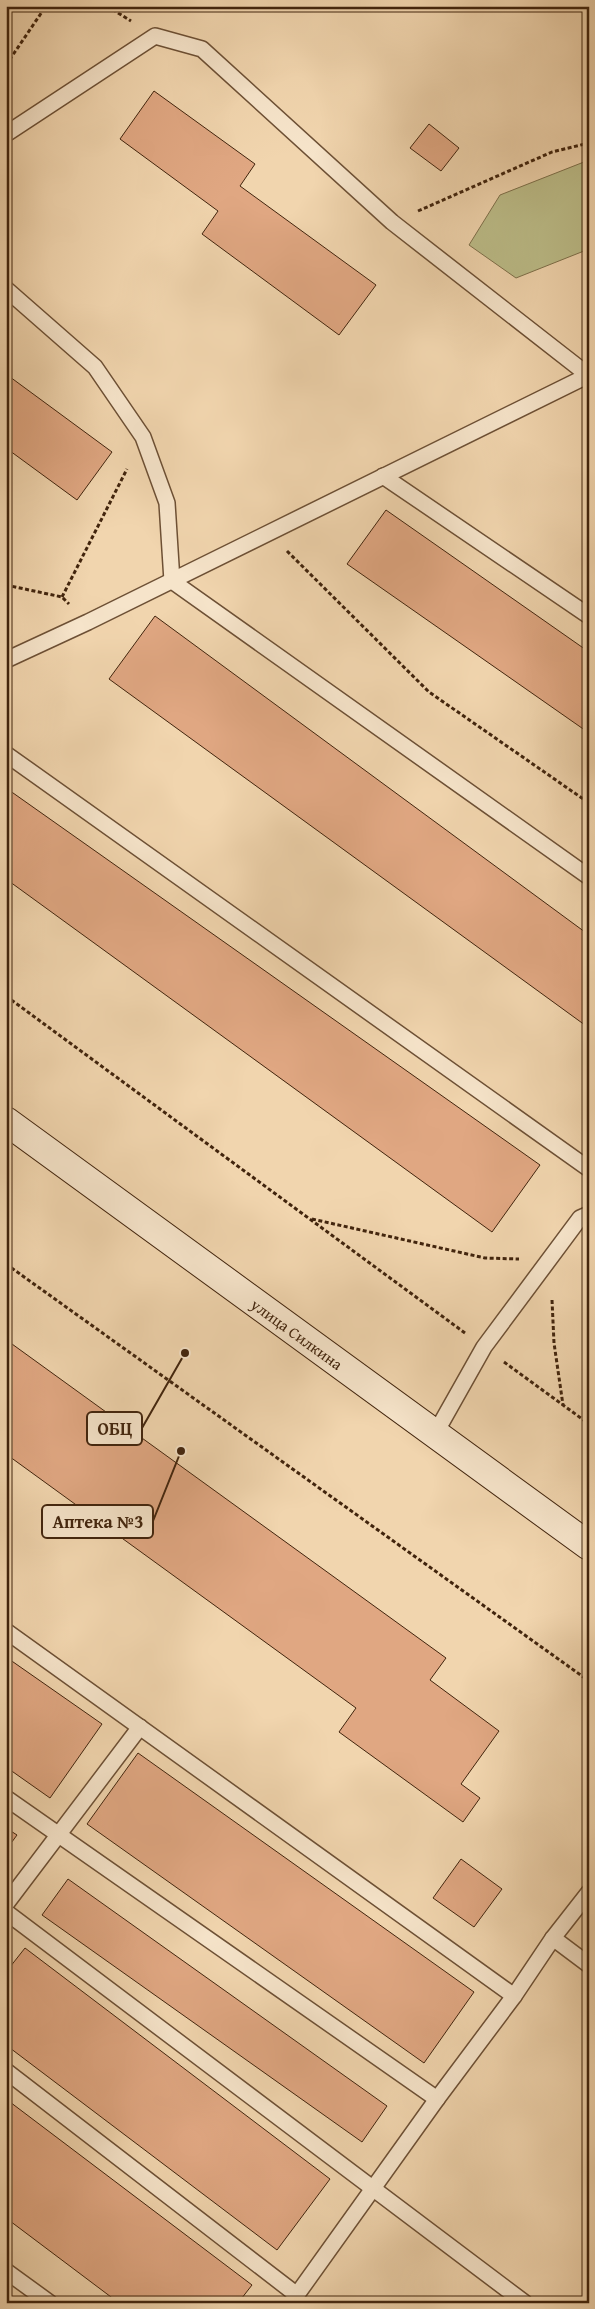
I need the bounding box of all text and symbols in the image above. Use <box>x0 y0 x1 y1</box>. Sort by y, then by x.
street label: улица Силкина <box>245 1292 348 1376</box>
callout: ОБЦ <box>87 1412 142 1445</box>
text: ОБЦ <box>98 1415 132 1442</box>
callout: Аптека №3 <box>42 1505 153 1538</box>
text: Аптека №3 <box>52 1508 144 1535</box>

